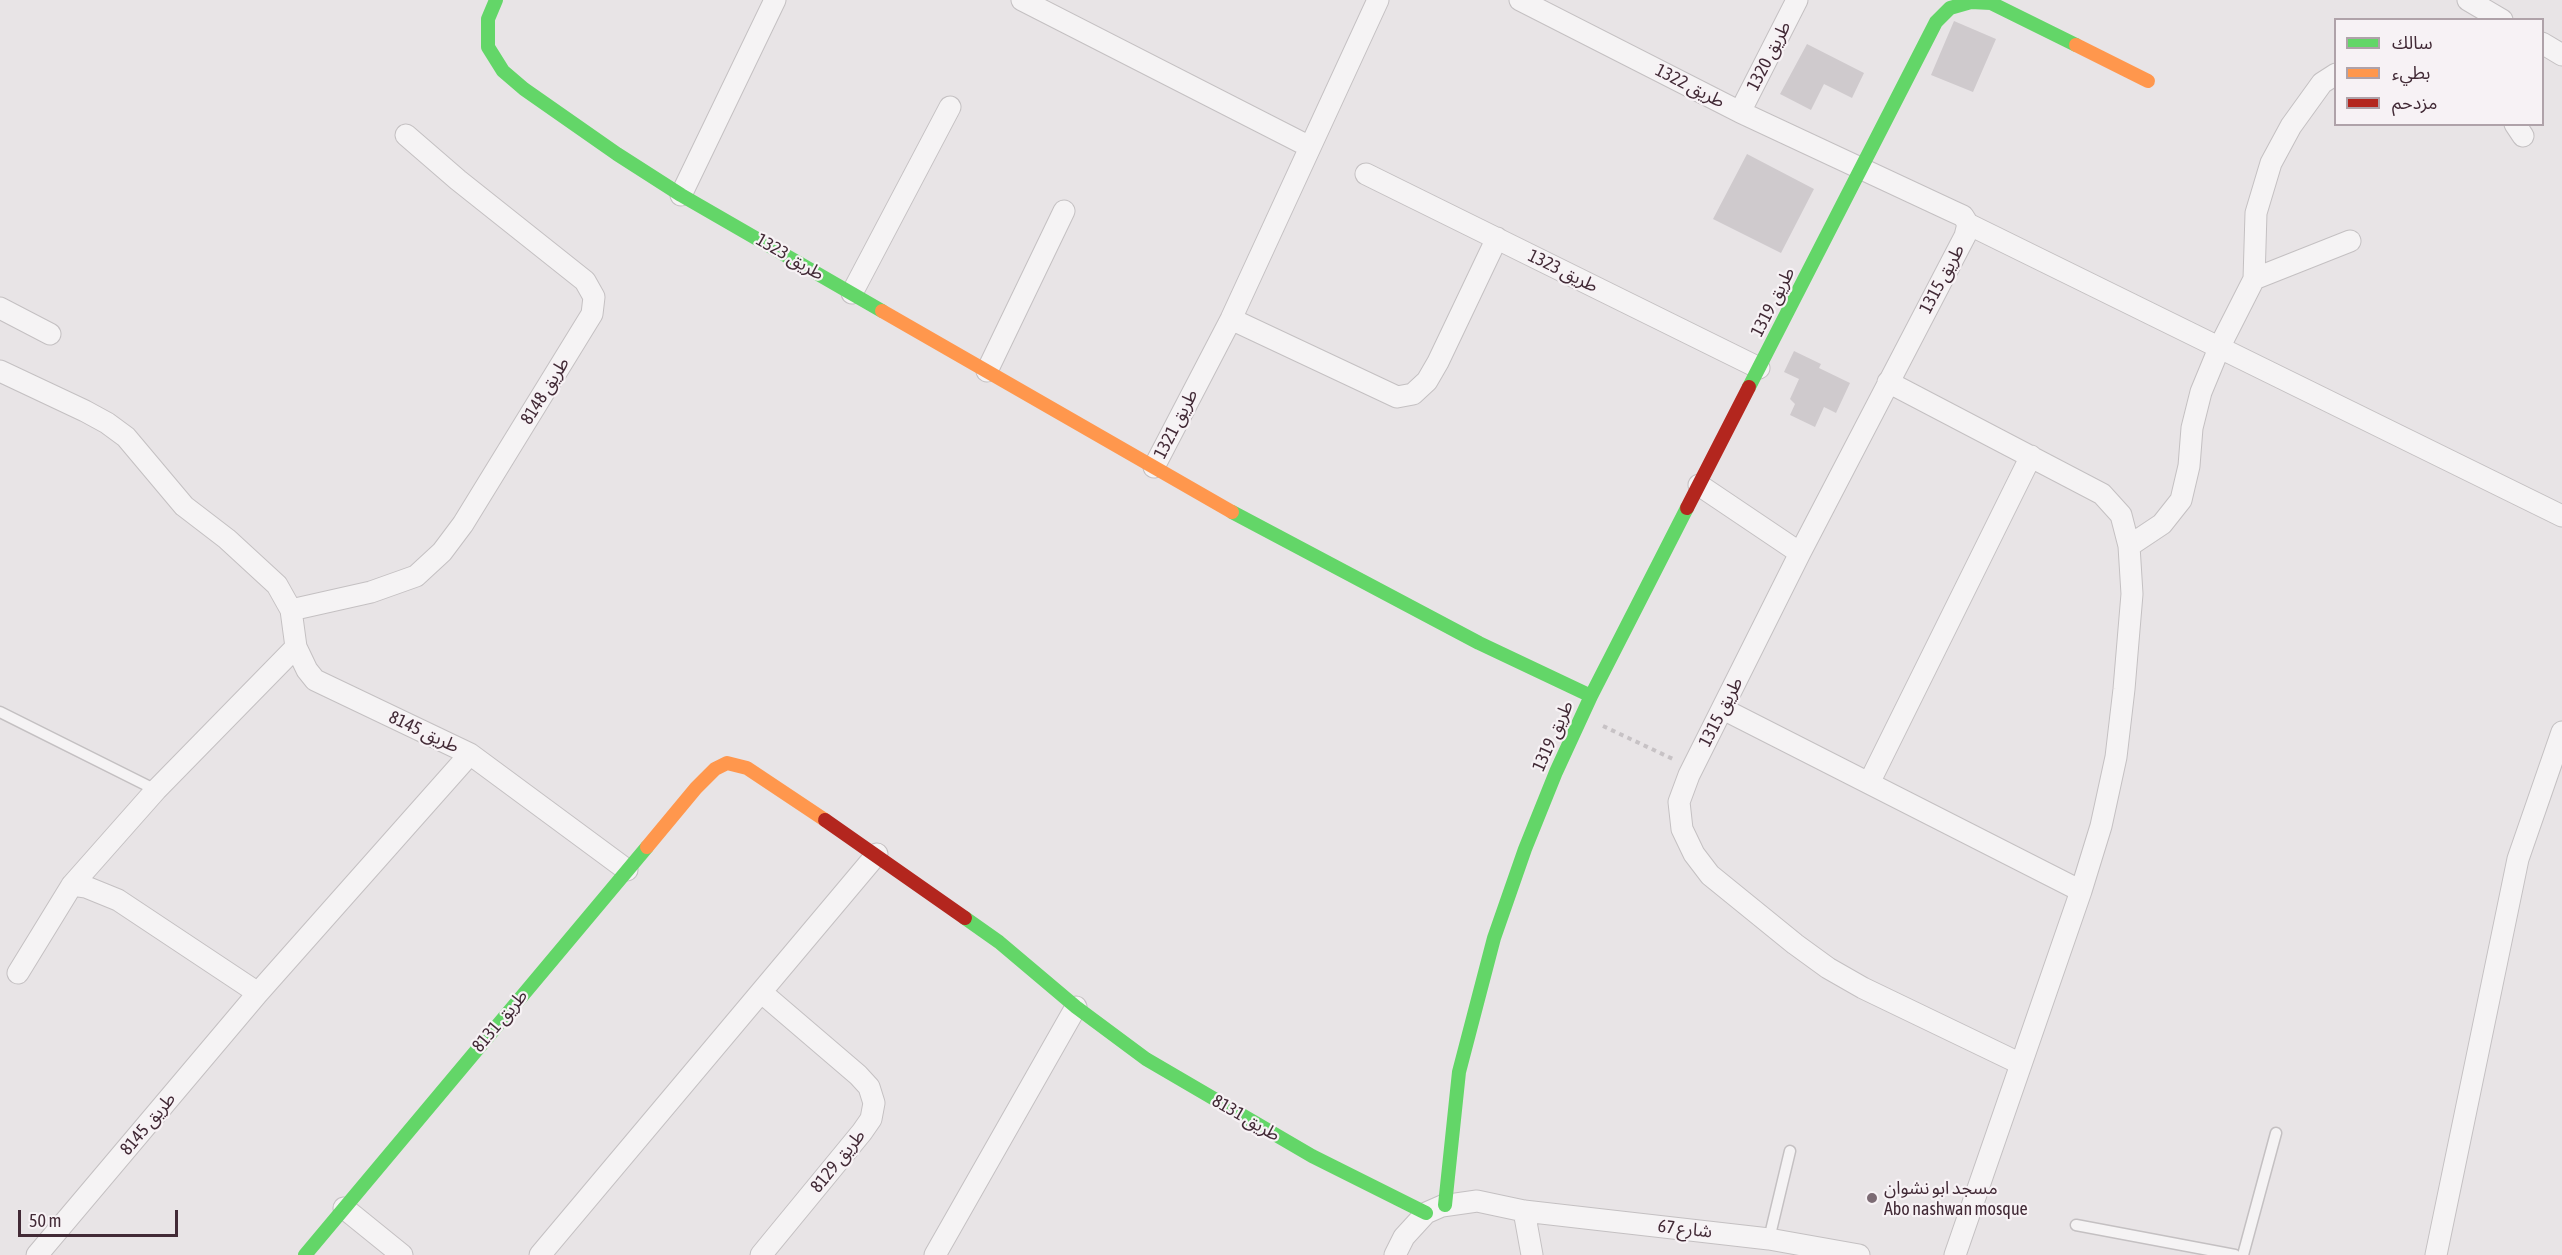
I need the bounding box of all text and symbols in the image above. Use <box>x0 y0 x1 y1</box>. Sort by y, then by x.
street label: طريق 1320 <box>1742 18 1796 94</box>
legend <box>2334 18 2544 126</box>
text: سالك <box>2392 32 2433 53</box>
street label: طريق 1322 <box>1652 59 1728 113</box>
text: بطيء <box>2392 62 2430 83</box>
text: مزدحم <box>2392 92 2437 113</box>
street label: طريق 1323 <box>752 229 828 285</box>
street label: طريق 1315 <box>1915 241 1969 317</box>
street label: طريق 1323 <box>1525 245 1601 297</box>
street label: طريق 1319 <box>1746 264 1800 340</box>
street label: طريق 8148 <box>516 353 574 429</box>
street label: طريق 1321 <box>1149 386 1203 462</box>
street label: طريق 1315 <box>1694 674 1748 750</box>
street label: طريق 1319 <box>1528 697 1578 775</box>
street label: طريق 8145 <box>385 706 463 758</box>
street label: طريق 8131 <box>468 985 532 1057</box>
street label: طريق 8145 <box>116 1088 180 1160</box>
street label: طريق 8131 <box>1208 1090 1284 1146</box>
street label: طريق 8129 <box>806 1125 870 1197</box>
place label: مسجد ابو نشوان Abo nashwan mosque <box>1884 1177 2028 1220</box>
marker: مسجد ابو نشوان Abo nashwan mosque <box>1865 1191 1879 1205</box>
scale bar <box>21 1198 182 1236</box>
text: 50 m <box>29 1210 61 1231</box>
street label: شارع 67 <box>1657 1215 1713 1243</box>

